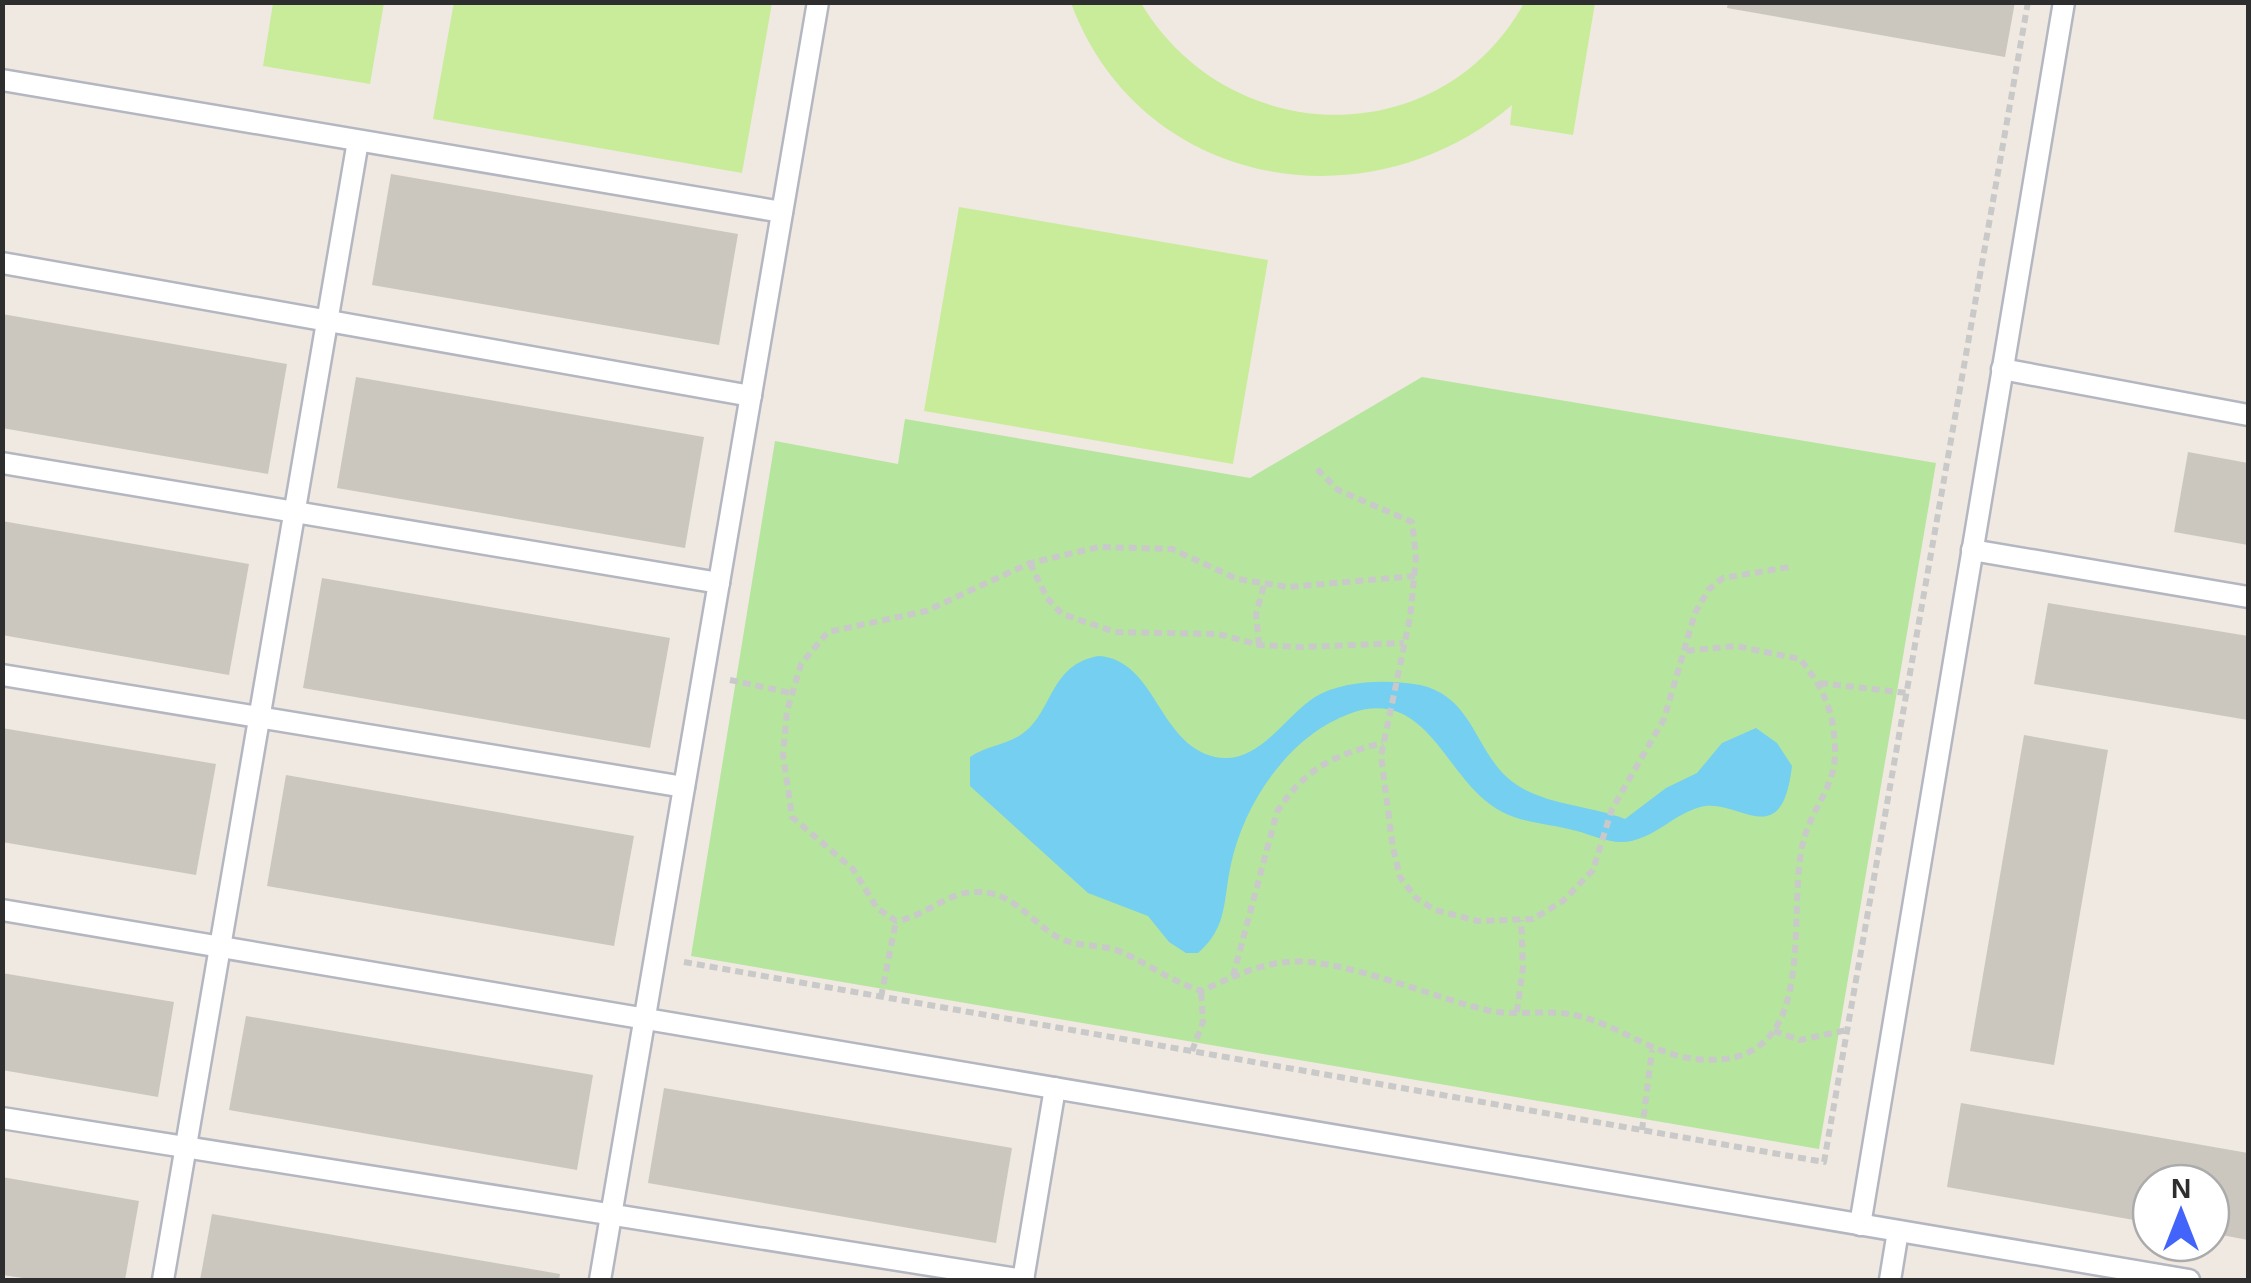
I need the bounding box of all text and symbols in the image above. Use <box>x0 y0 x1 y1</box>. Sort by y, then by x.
north arrow <box>2131 1163 2231 1263</box>
text: N <box>2171 1173 2191 1204</box>

